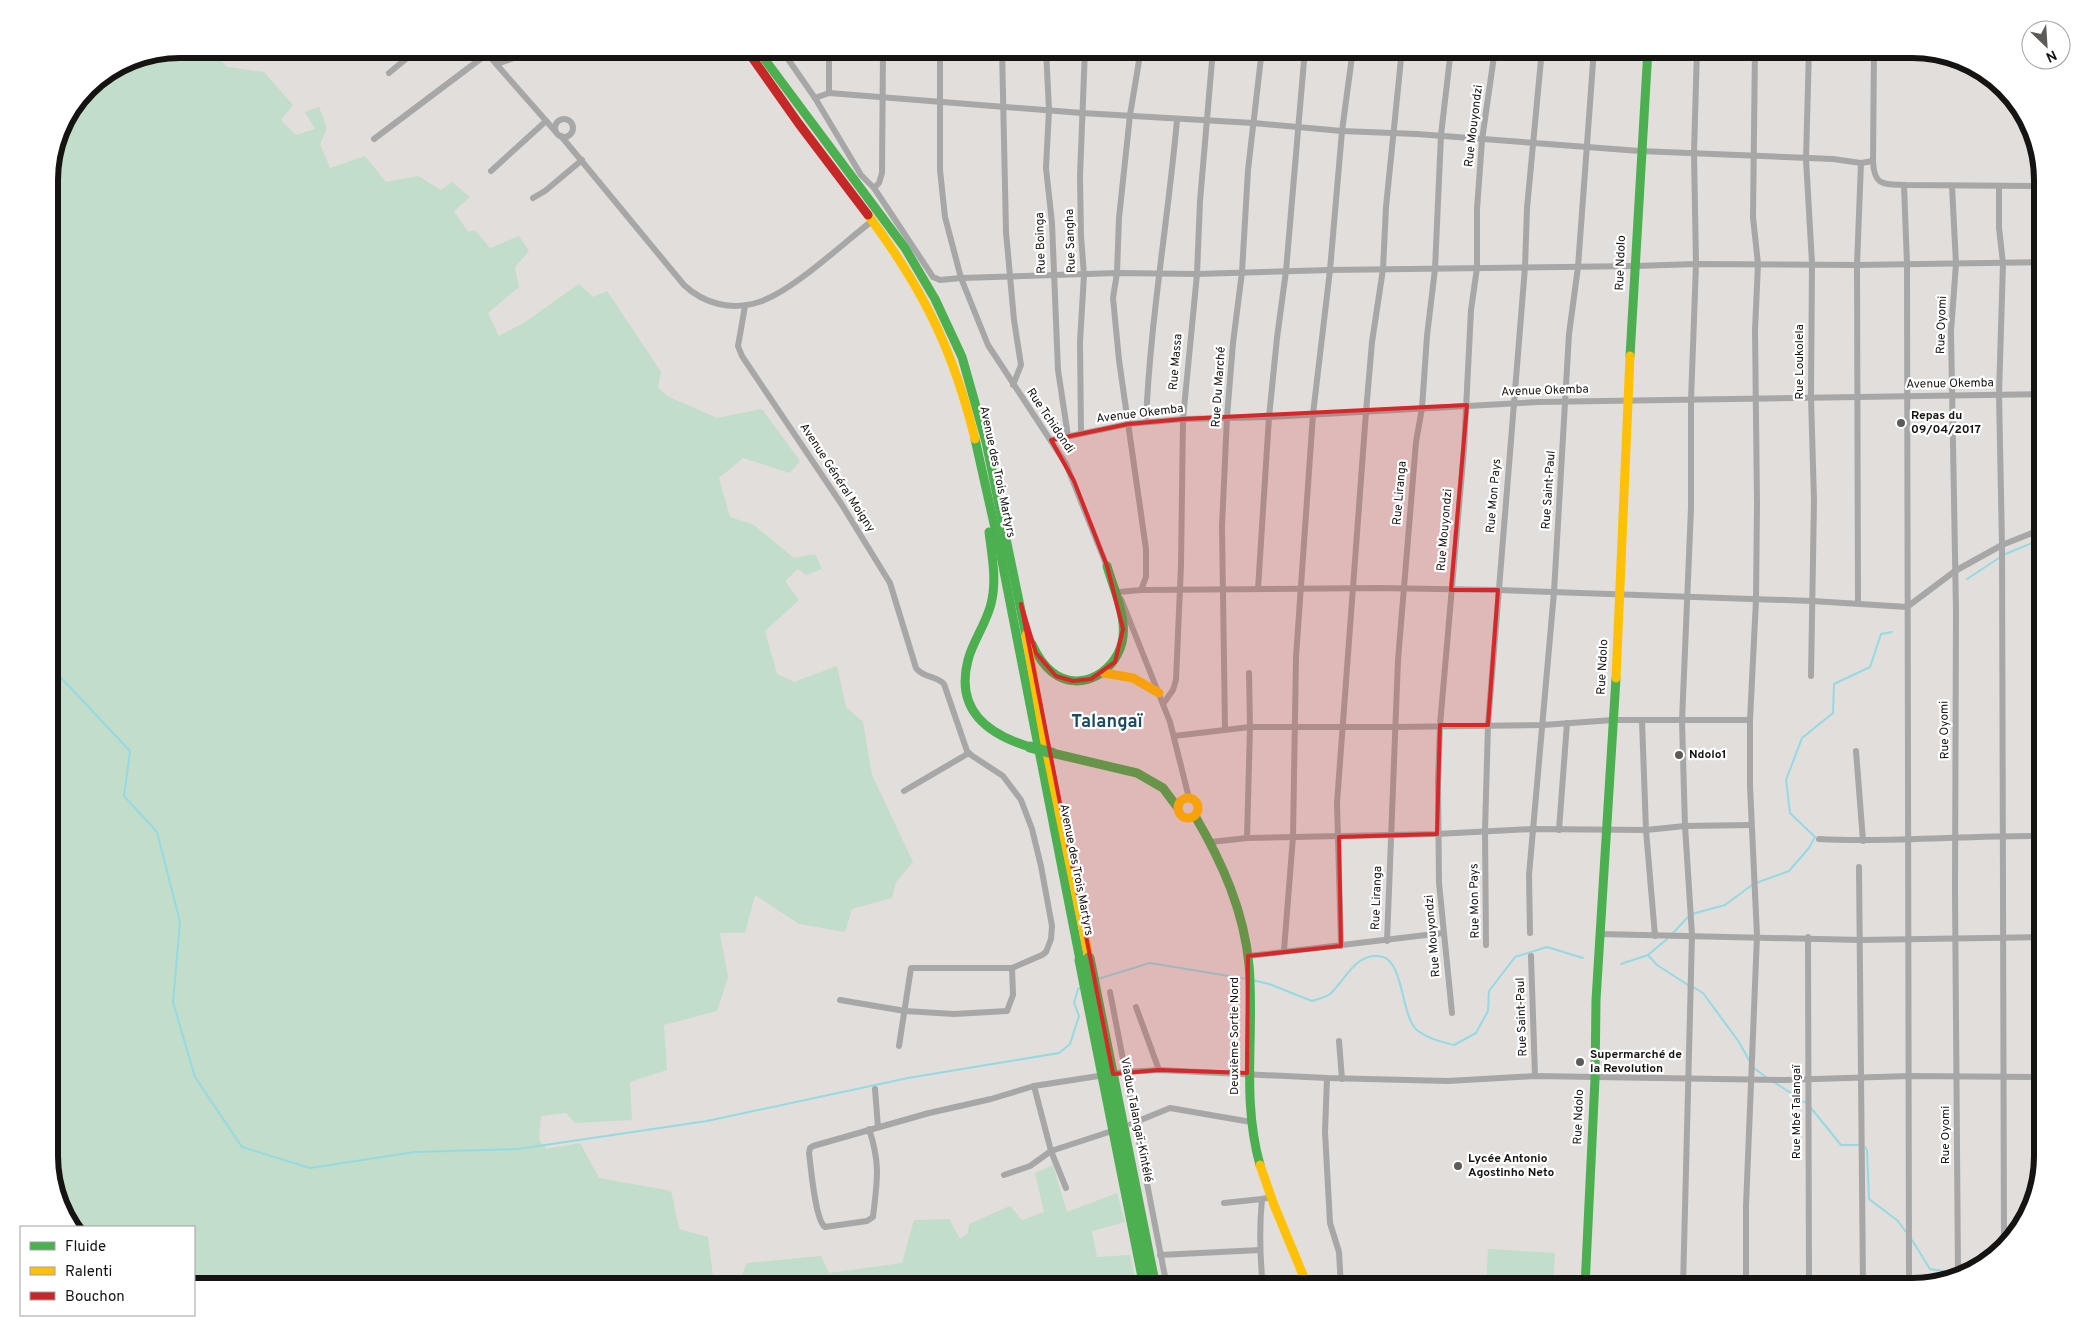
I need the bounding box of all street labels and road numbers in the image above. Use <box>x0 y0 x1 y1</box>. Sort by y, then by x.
street label: Rue Mouyondzi <box>1461 84 1487 168</box>
street label: Rue Sangha <box>1062 209 1080 273</box>
street label: Rue Boinga <box>1032 212 1050 274</box>
street label: Rue Ndolo <box>1612 235 1630 291</box>
street label: Rue Oyomi <box>1933 295 1951 355</box>
street label: Rue Loukolela <box>1792 324 1808 400</box>
street label: Rue Massa <box>1166 333 1186 391</box>
street label: Rue Du Marché <box>1208 346 1230 428</box>
street label: Avenue Okemba <box>1906 375 1994 393</box>
street label: Avenue Okemba <box>1501 381 1589 401</box>
street label: Rue Tchidondi <box>1022 385 1078 457</box>
street label: Avenue Okemba <box>1096 401 1184 427</box>
street label: Avenue des Trois Martyrs <box>975 405 1019 539</box>
street label: Avenue Général Moigny <box>796 420 878 536</box>
street label: Rue Saint-Paul <box>1538 450 1560 530</box>
street label: Rue Mon Pays <box>1483 458 1505 534</box>
street label: Rue Liranga <box>1389 460 1411 526</box>
street label: Rue Mouyondzi <box>1433 488 1457 572</box>
street label: Rue Ndolo <box>1594 639 1612 695</box>
street label: Rue Oyomi <box>1936 701 1954 759</box>
street label: Avenue des Trois Martyrs <box>1055 803 1097 937</box>
street label: Rue Mon Pays <box>1466 863 1484 939</box>
street label: Rue Liranga <box>1368 865 1386 931</box>
street label: Rue Mouyondzi <box>1421 894 1445 978</box>
street label: Deuxième Sortie Nord <box>1227 977 1243 1095</box>
street label: Rue Saint-Paul <box>1513 977 1531 1057</box>
street label: Viaduc Talangaï-Kintélé <box>1116 1056 1156 1184</box>
street label: Rue Mbé Talangaï <box>1789 1064 1805 1159</box>
street label: Rue Ndolo <box>1570 1089 1588 1145</box>
street label: Rue Oyomi <box>1938 1106 1954 1164</box>

